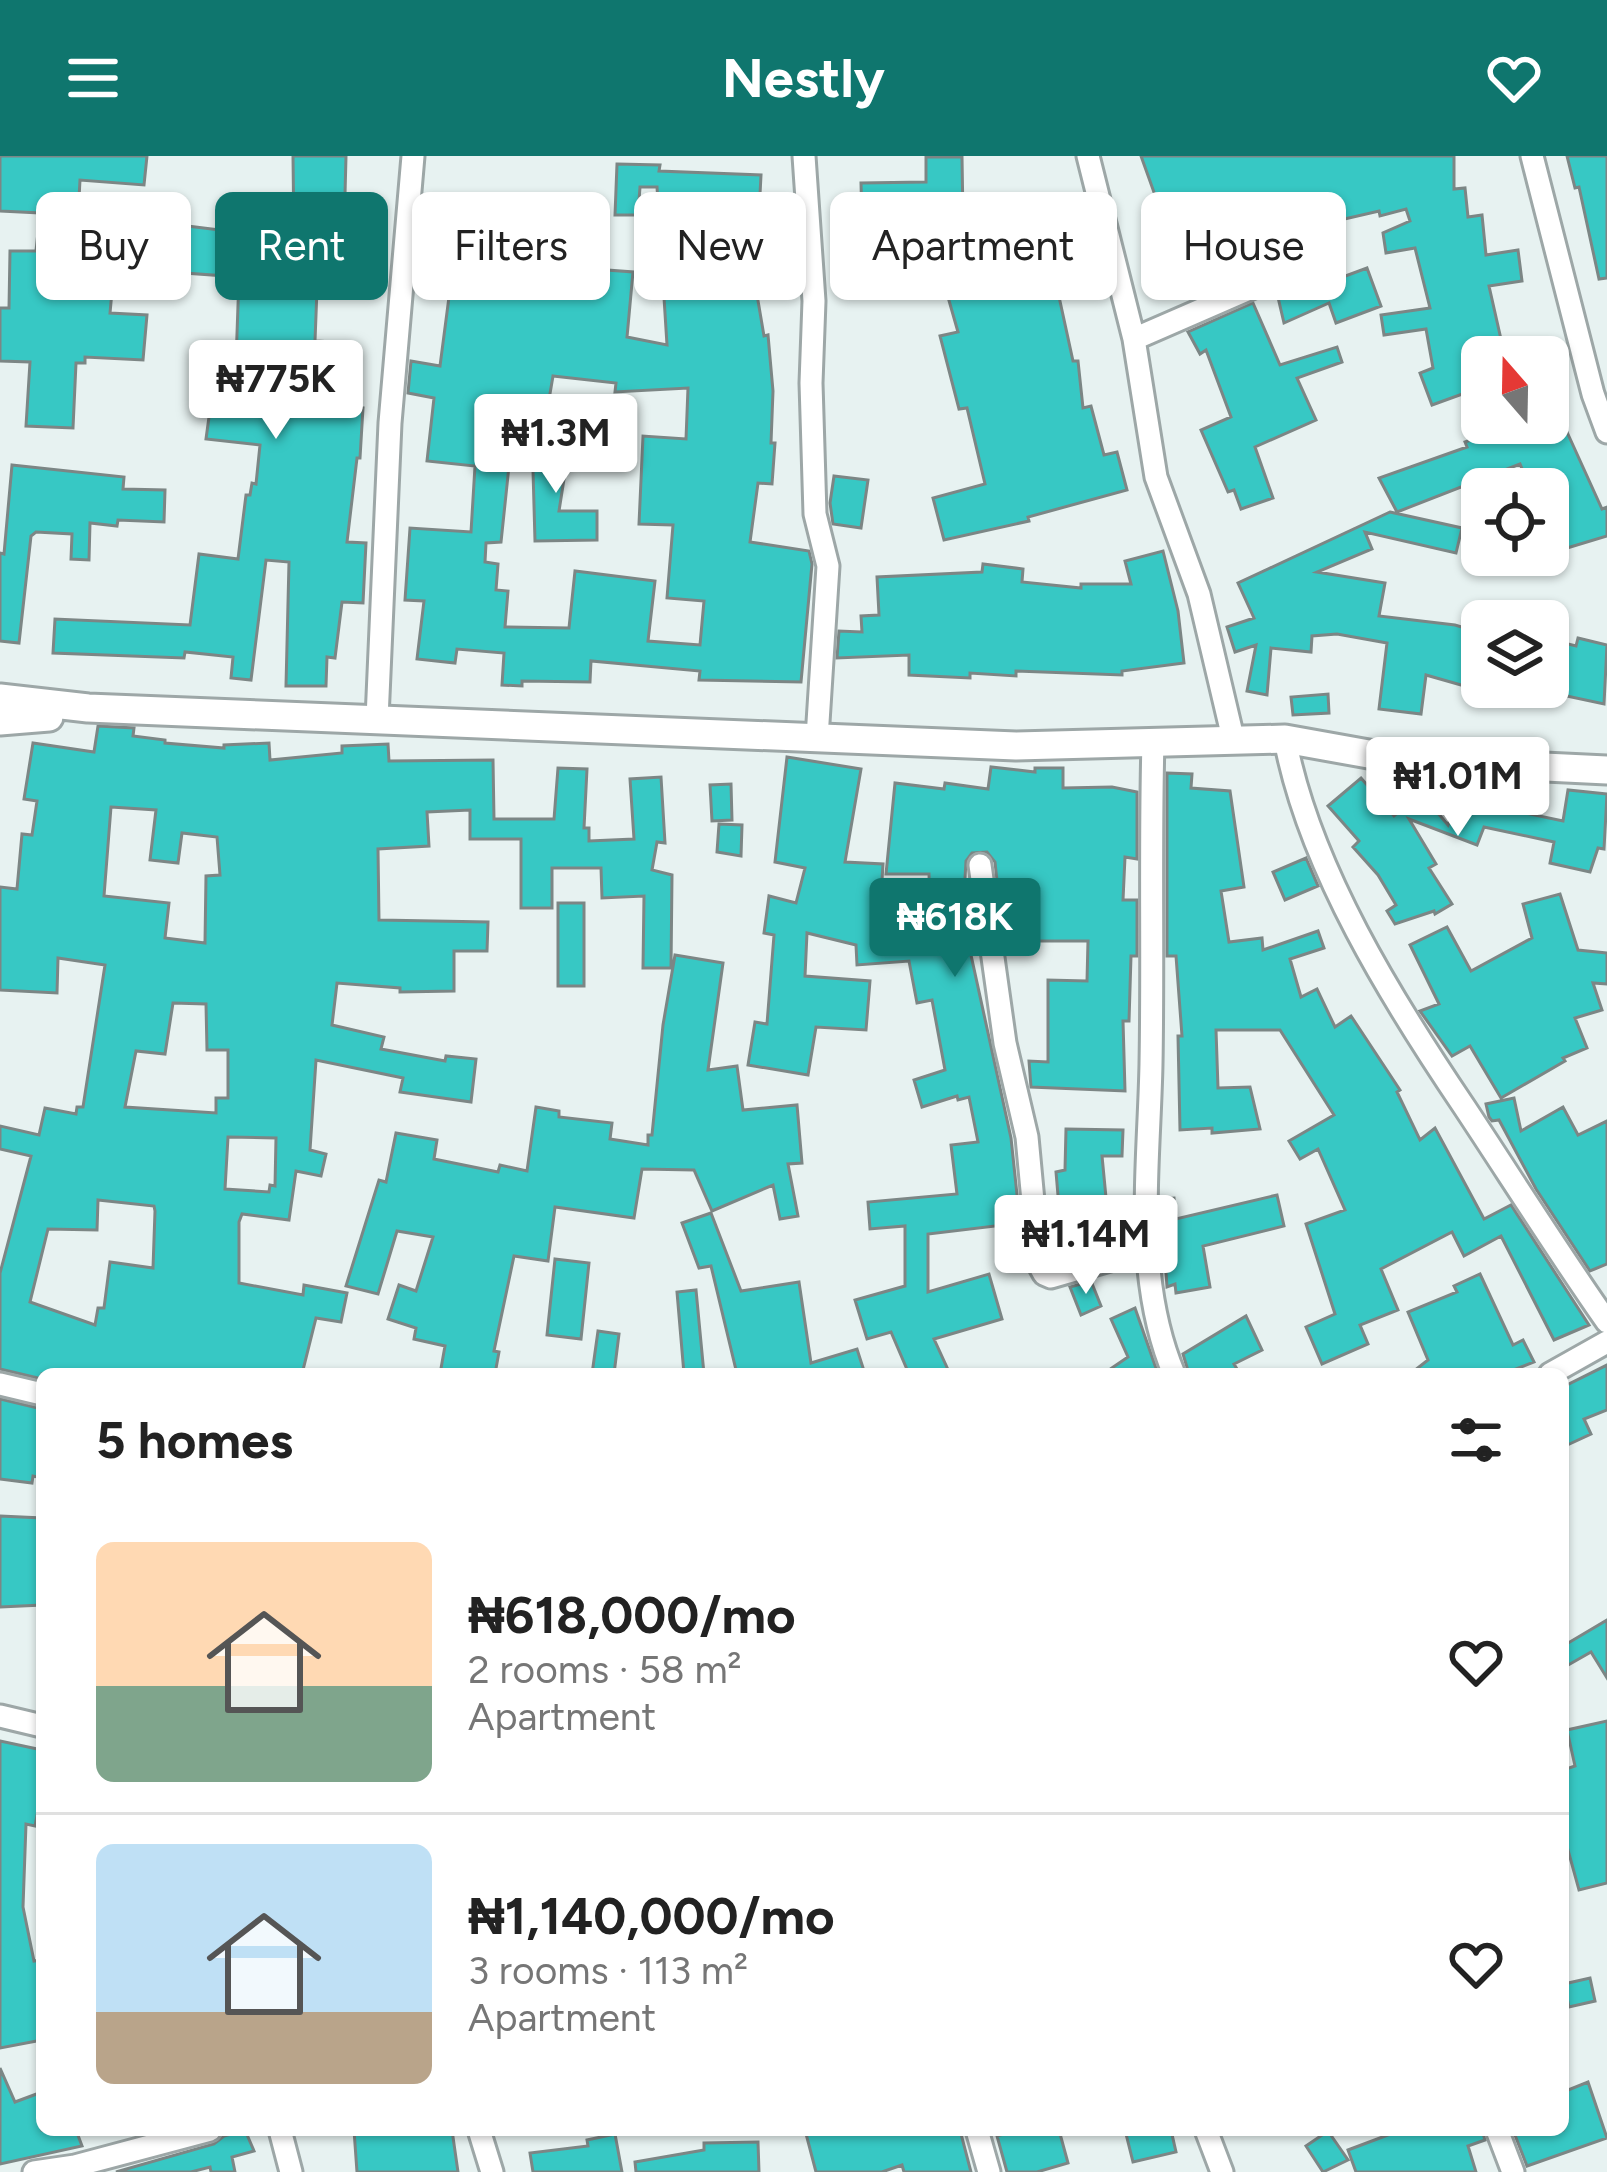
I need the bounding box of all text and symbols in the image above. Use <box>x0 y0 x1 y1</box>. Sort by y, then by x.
icon: menu <box>60 45 126 111</box>
icon: heart <box>1481 45 1547 111</box>
text: Nestly <box>722 46 885 111</box>
chip: Buy <box>36 192 191 300</box>
chip: Rent <box>215 192 388 300</box>
chip: Filters <box>412 192 610 300</box>
chip: New <box>634 192 806 300</box>
chip: Apartment <box>830 192 1117 300</box>
chip: House <box>1141 192 1346 300</box>
north arrow <box>1461 336 1569 444</box>
map controls <box>1461 336 1569 708</box>
pin: ₦775K <box>192 340 360 442</box>
text: ₦775K <box>216 355 336 402</box>
pin: ₦1.3M <box>472 394 640 496</box>
text: ₦1.3M <box>501 409 611 456</box>
button: locate <box>1461 468 1569 576</box>
button: layers <box>1461 600 1569 708</box>
pin: ₦1.01M <box>1360 737 1556 839</box>
text: ₦1.01M <box>1393 752 1523 799</box>
pin: ₦618K <box>871 878 1039 980</box>
text: ₦618K <box>896 893 1014 940</box>
pin: ₦1.14M <box>988 1195 1184 1297</box>
text: ₦1.14M <box>1022 1210 1150 1257</box>
icon: filters <box>1443 1407 1509 1473</box>
text: 5 homes <box>96 1410 293 1471</box>
text: ₦618,000/mo <box>468 1585 796 1646</box>
icon: home <box>192 1590 336 1734</box>
icon: heart <box>1443 1629 1509 1695</box>
text: 2 rooms · 58 m² <box>468 1646 742 1693</box>
text: Apartment <box>468 1693 656 1740</box>
text: ₦1,140,000/mo <box>468 1886 835 1947</box>
icon: home <box>192 1892 336 2036</box>
icon: heart <box>1443 1931 1509 1997</box>
text: 3 rooms · 113 m² <box>468 1947 748 1994</box>
text: Apartment <box>468 1994 656 2041</box>

